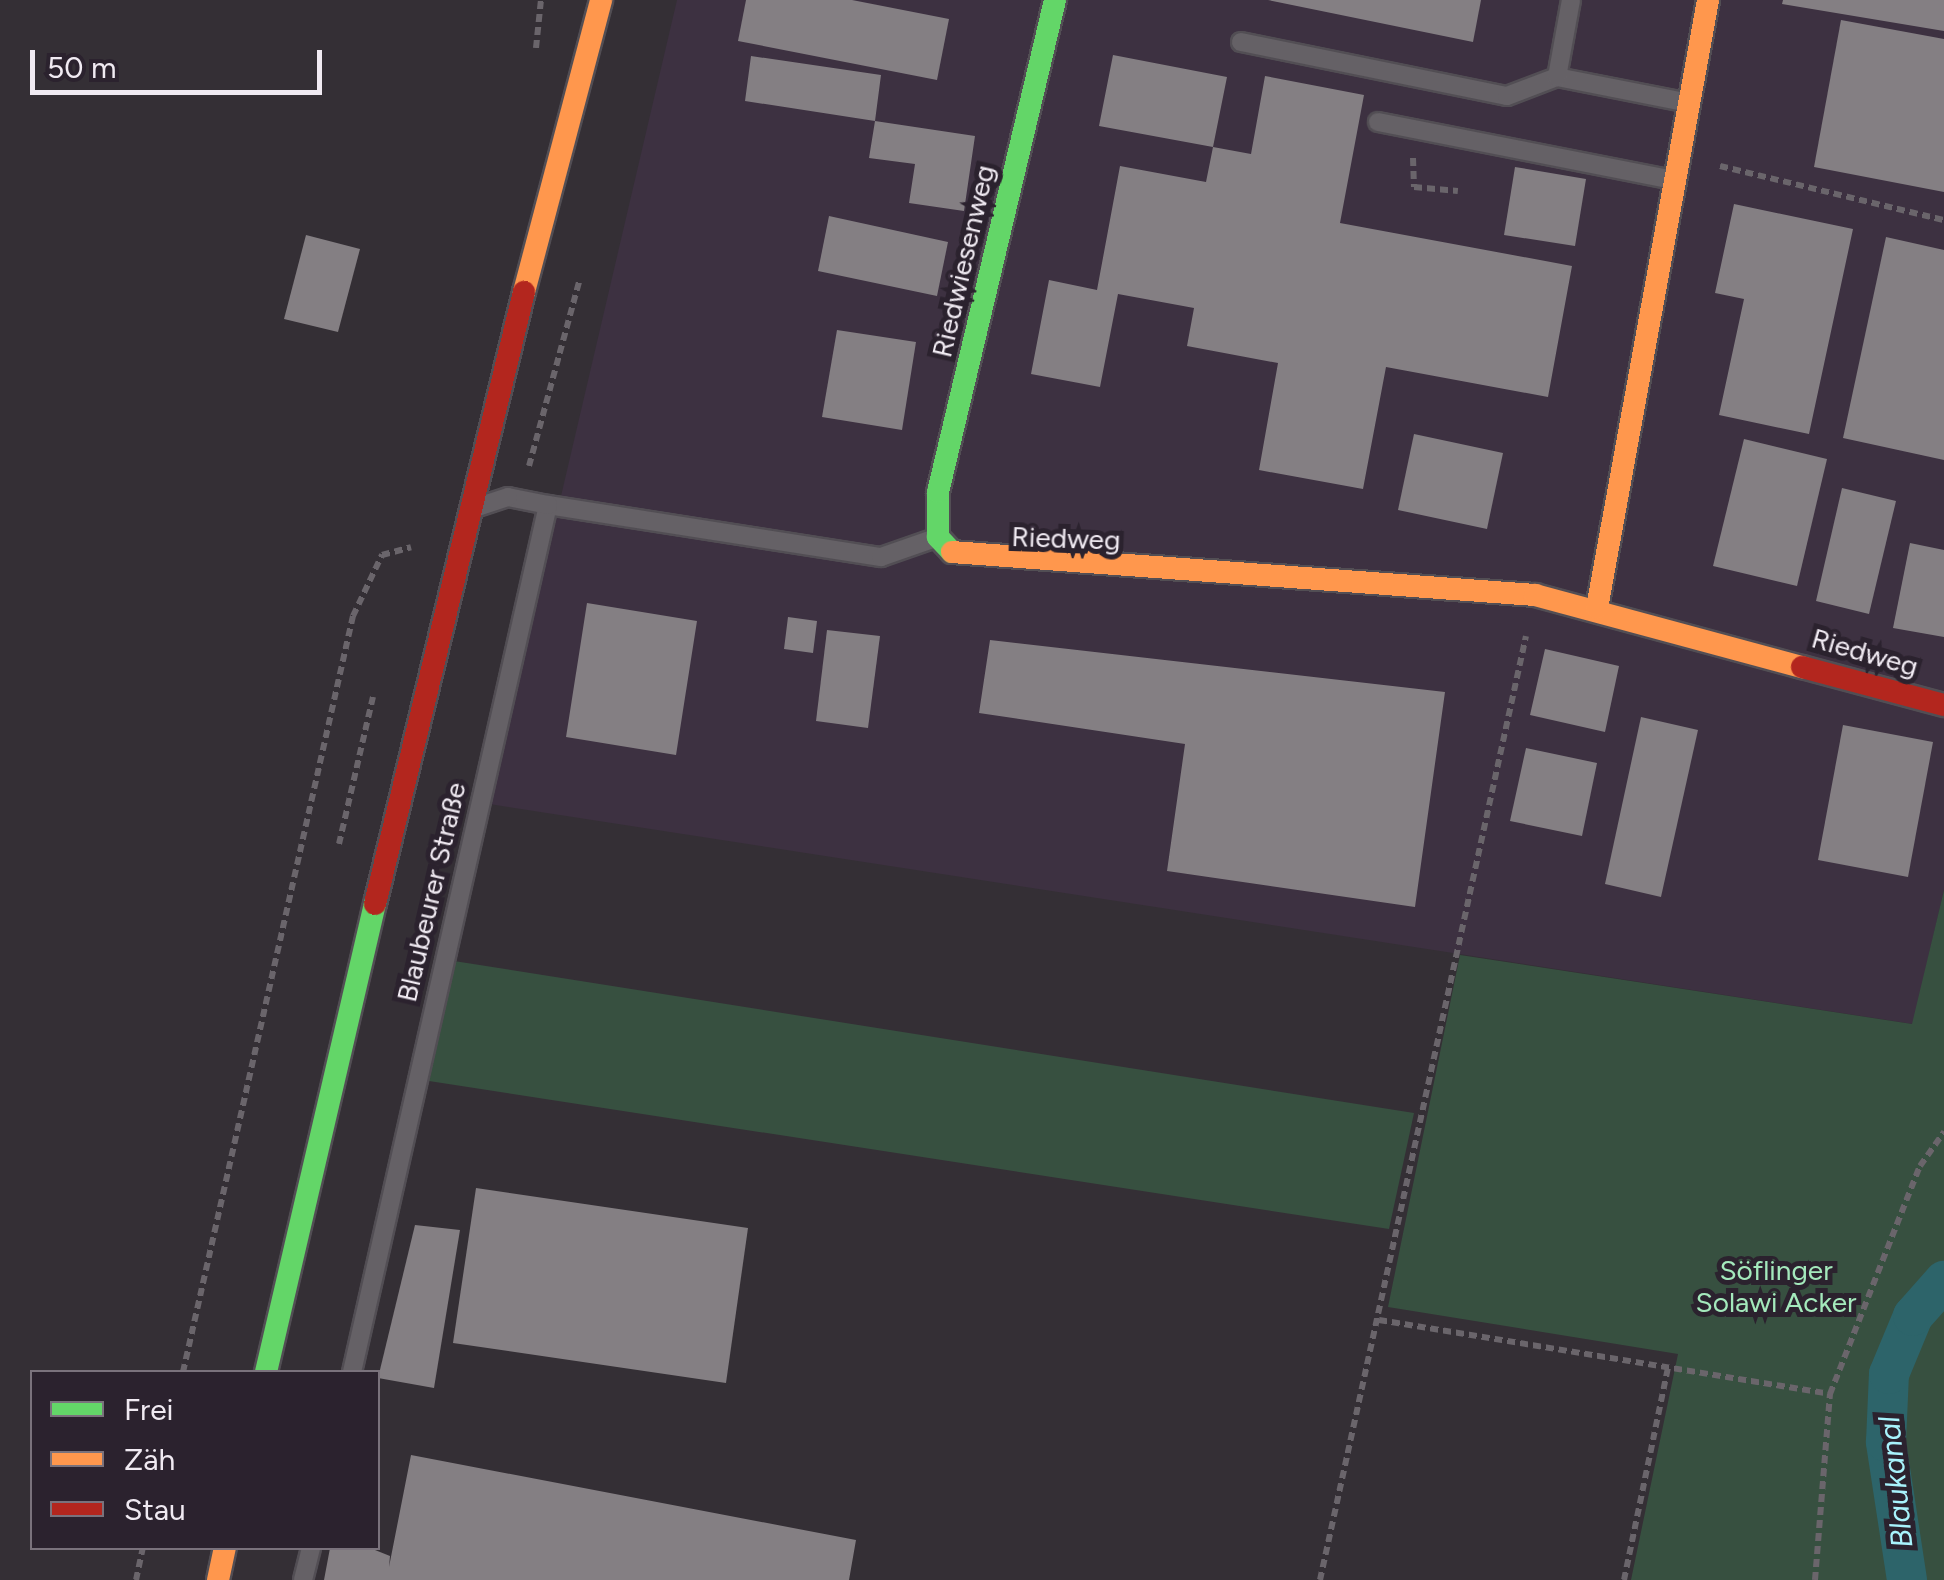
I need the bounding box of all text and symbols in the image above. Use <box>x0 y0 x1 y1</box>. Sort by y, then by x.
scale bar <box>35 30 328 92</box>
text: 50 m <box>47 49 116 86</box>
street label: Riedwiesenweg <box>925 161 1001 361</box>
street label: Riedweg <box>1011 519 1121 557</box>
street label: Riedweg <box>1808 621 1922 683</box>
street label: Blaubeurer Straße <box>389 779 473 1005</box>
park label: Söflinger Solawi Acker <box>1696 1253 1856 1319</box>
legend <box>30 1370 380 1550</box>
text: Frei <box>124 1391 173 1428</box>
water label: Blaukanal <box>1871 1414 1921 1550</box>
text: Zäh <box>124 1441 175 1478</box>
text: Stau <box>124 1491 186 1528</box>

